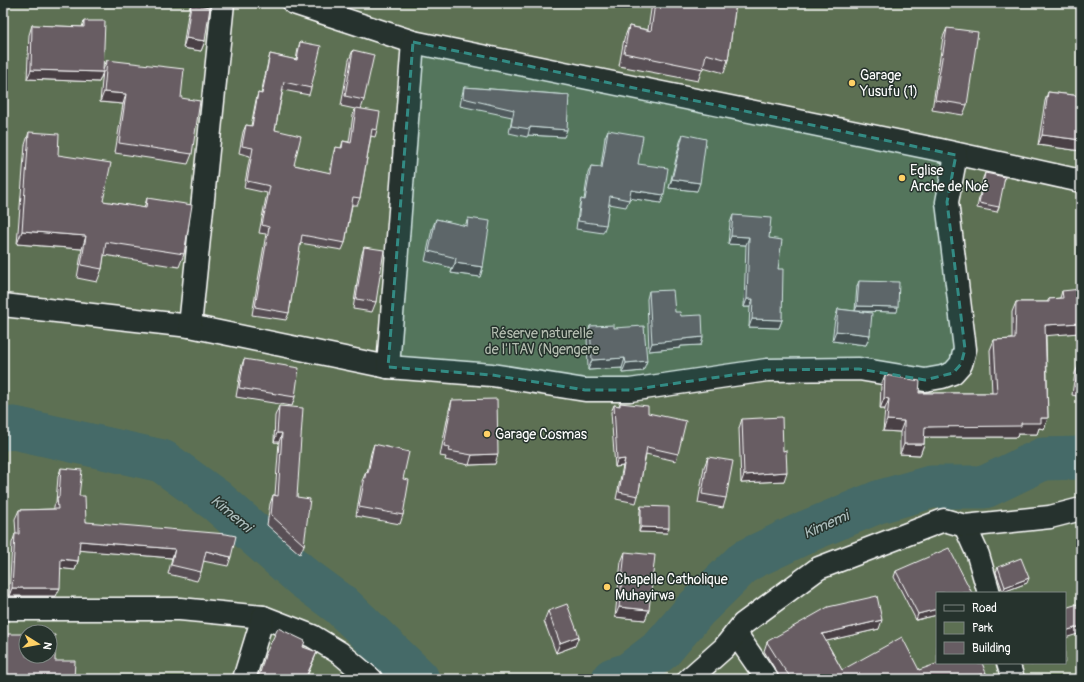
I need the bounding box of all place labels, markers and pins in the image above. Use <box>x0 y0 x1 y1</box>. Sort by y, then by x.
place label: Garage Yusufu (1) <box>859 67 918 100</box>
marker: Garage Yusufu (1) <box>847 78 857 88</box>
place label: Eglise Arche de Noé <box>910 162 989 195</box>
marker: Eglise Arche de Noé <box>897 173 907 183</box>
place label: Garage Cosmas <box>495 426 588 443</box>
marker: Garage Cosmas <box>482 429 492 439</box>
place label: Chapelle Catholique Muhayirwa <box>615 571 728 604</box>
marker: Chapelle Catholique Muhayirwa <box>602 582 612 592</box>

